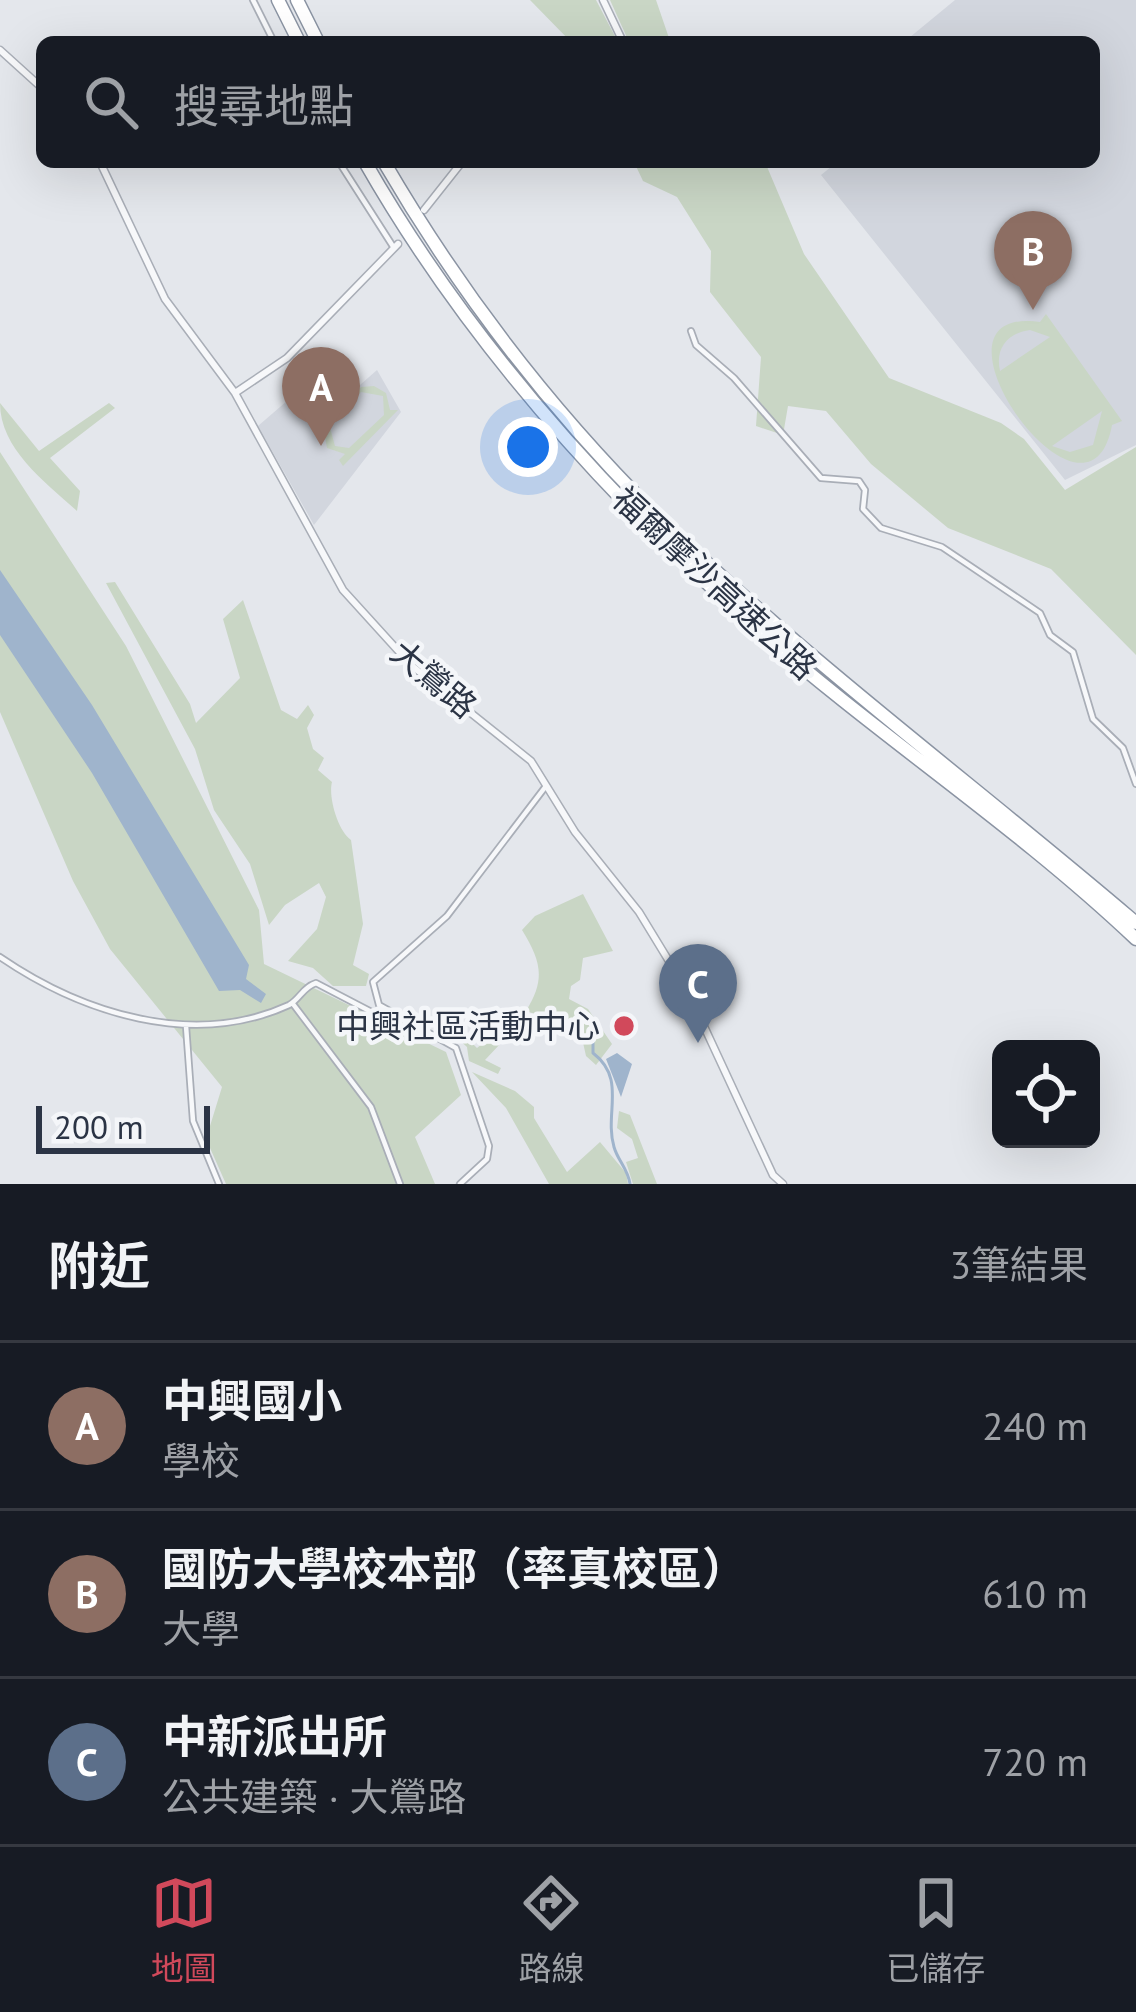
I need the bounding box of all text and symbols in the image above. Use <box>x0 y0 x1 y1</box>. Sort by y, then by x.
search box <box>36 36 1100 168</box>
icon: search <box>78 69 144 135</box>
text: 搜尋地點 <box>174 76 354 134</box>
pin: B <box>994 211 1072 310</box>
pin: A <box>282 347 360 446</box>
your location <box>498 417 558 477</box>
street label: 福爾摩沙高速公路 <box>604 477 827 688</box>
street label: 大鶯路 <box>383 630 486 727</box>
pin: C <box>659 944 737 1043</box>
place label: 中興社區活動中心 <box>336 1004 600 1047</box>
marker: 中興社區活動中心 <box>611 1013 637 1039</box>
map controls <box>992 1040 1100 1148</box>
button: locate <box>992 1040 1100 1148</box>
scale bar <box>36 1100 210 1153</box>
text: 200 m <box>54 1105 144 1148</box>
text: 附近 <box>48 1232 150 1298</box>
text: 3筆結果 <box>950 1239 1088 1290</box>
text: 中興國小 <box>162 1371 342 1429</box>
text: A <box>75 1400 99 1451</box>
text: 240 m <box>982 1400 1088 1451</box>
text: 學校 <box>162 1435 240 1486</box>
text: 國防大學校本部（率真校區） <box>162 1539 747 1597</box>
text: B <box>75 1568 99 1619</box>
text: 610 m <box>982 1568 1088 1619</box>
text: 大學 <box>162 1603 240 1654</box>
text: 中新派出所 <box>162 1707 387 1765</box>
text: C <box>76 1736 98 1787</box>
text: 720 m <box>982 1736 1088 1787</box>
text: 公共建築 · 大鶯路 <box>162 1771 466 1822</box>
tab: 地圖 <box>151 1870 217 1990</box>
tab: 路線 <box>518 1870 584 1990</box>
tab: 已儲存 <box>886 1870 985 1990</box>

